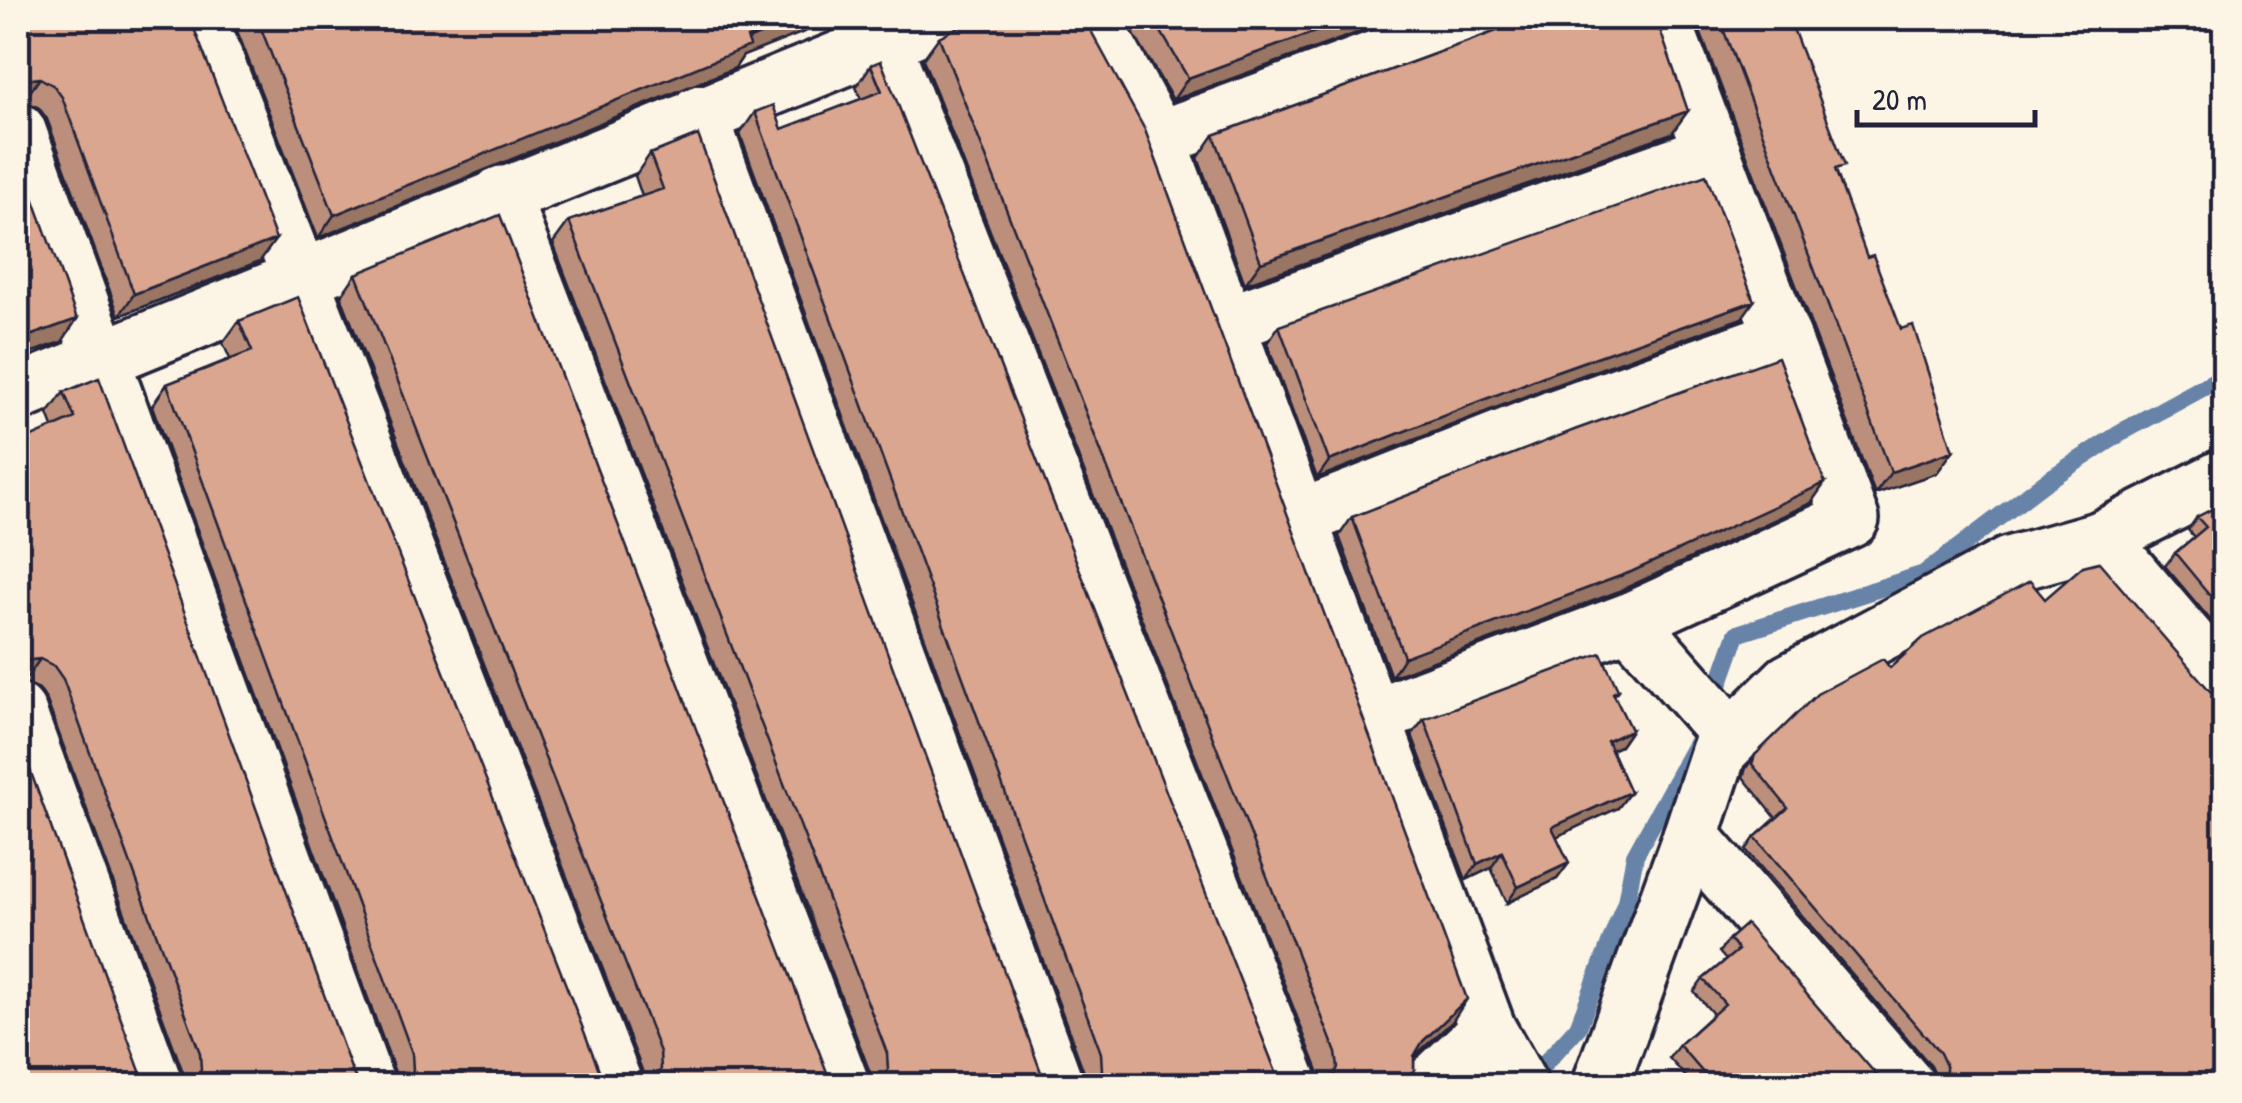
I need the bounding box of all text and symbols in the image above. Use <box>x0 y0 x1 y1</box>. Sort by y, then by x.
scale bar <box>1857 65 2034 127</box>
text: 20 m <box>1872 79 1927 119</box>

